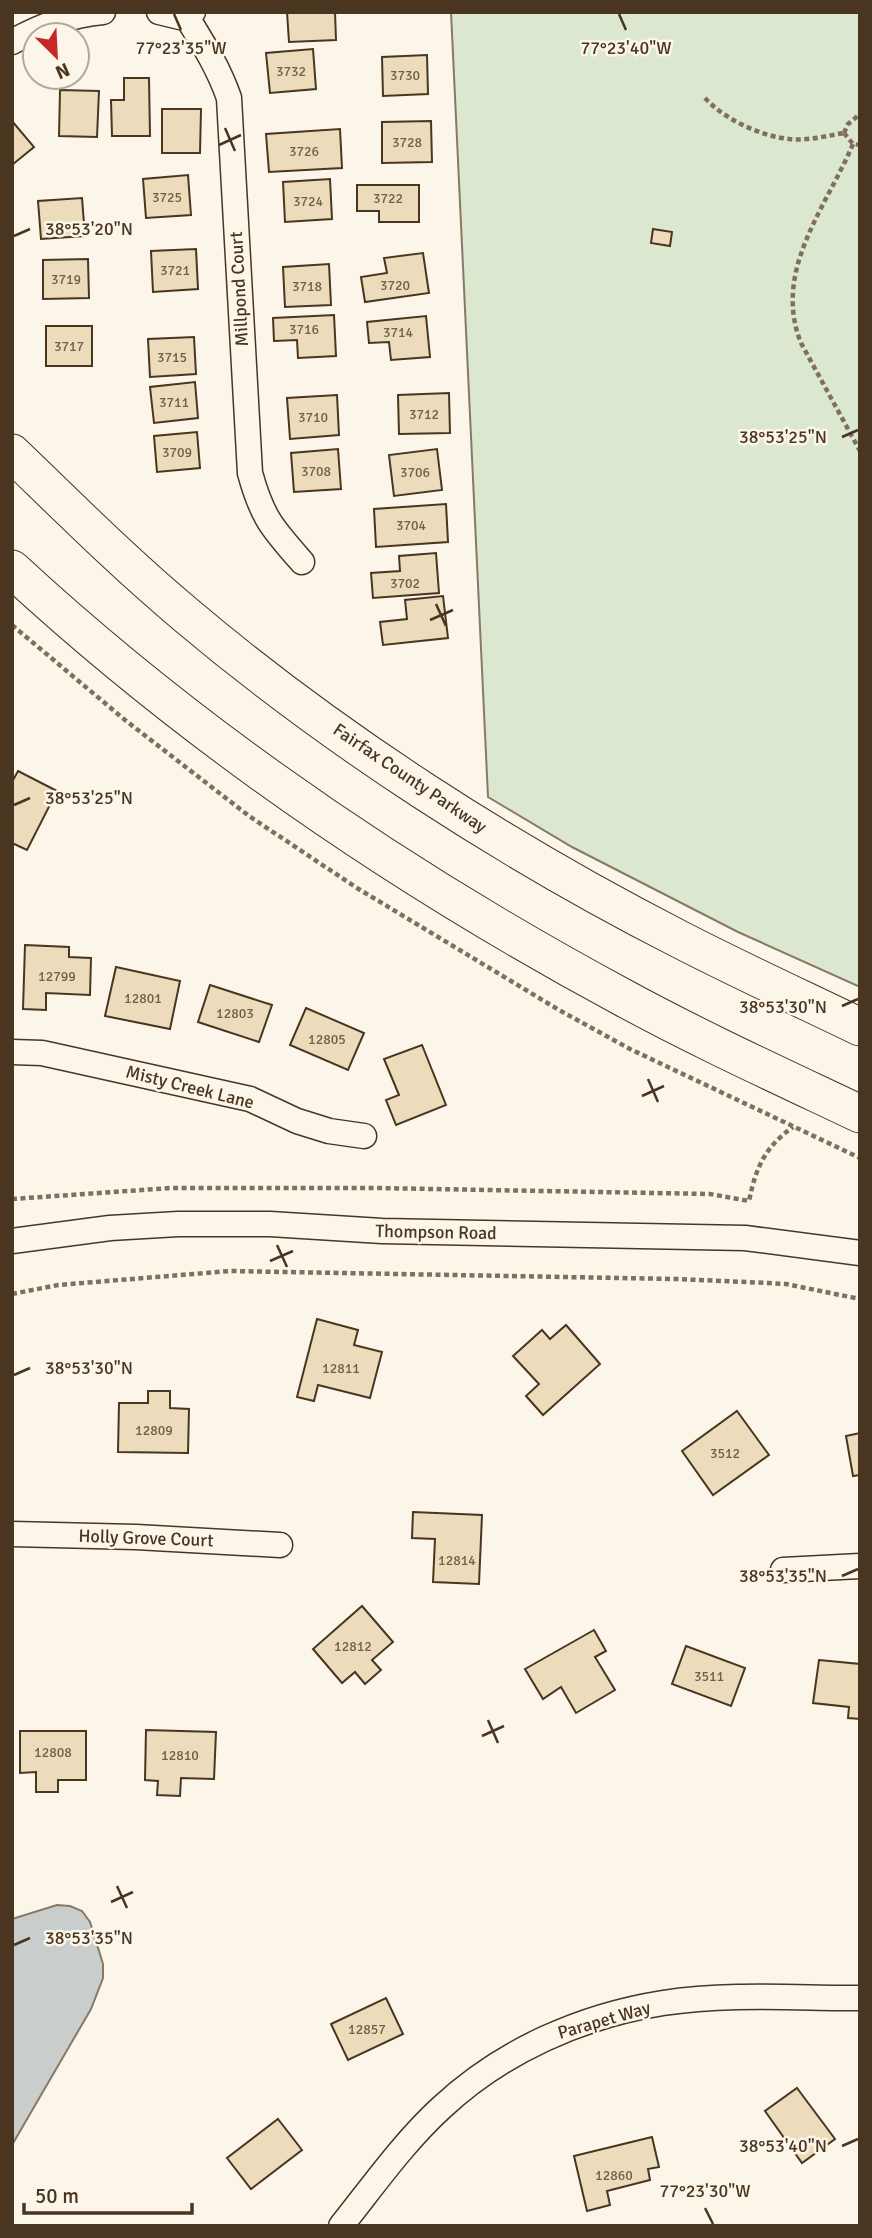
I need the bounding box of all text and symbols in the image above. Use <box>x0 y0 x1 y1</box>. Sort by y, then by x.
north arrow <box>21 21 91 91</box>
text: 77°23'35"W <box>136 37 226 59</box>
text: 77°23'40"W <box>581 37 671 59</box>
text: N <box>52 57 73 84</box>
house number: 3732 <box>276 63 306 80</box>
house number: 3730 <box>390 67 420 84</box>
house number: 3728 <box>392 134 422 151</box>
house number: 3726 <box>289 143 319 160</box>
house number: 3725 <box>152 189 182 206</box>
house number: 3722 <box>373 190 403 207</box>
house number: 3724 <box>293 193 324 210</box>
text: 38°53'20"N <box>45 218 133 240</box>
street label: Millpond Court <box>225 231 253 347</box>
house number: 3721 <box>160 262 190 279</box>
house number: 3719 <box>51 271 81 288</box>
house number: 3720 <box>380 277 410 294</box>
house number: 3718 <box>292 278 322 295</box>
house number: 3716 <box>289 321 319 338</box>
house number: 3714 <box>383 324 414 341</box>
house number: 3717 <box>54 338 84 355</box>
house number: 3715 <box>157 349 187 366</box>
house number: 3711 <box>159 394 189 411</box>
house number: 3712 <box>409 406 439 423</box>
house number: 3710 <box>298 409 328 426</box>
text: 38°53'25"N <box>739 426 827 448</box>
house number: 3709 <box>162 444 192 461</box>
house number: 3708 <box>301 463 331 480</box>
house number: 3706 <box>400 464 430 481</box>
house number: 3704 <box>396 517 427 534</box>
house number: 3702 <box>390 575 420 592</box>
street label: Fairfax County Parkway <box>329 718 492 838</box>
text: 38°53'25"N <box>45 787 133 809</box>
house number: 12799 <box>38 968 76 985</box>
house number: 12801 <box>124 990 162 1007</box>
text: 38°53'30"N <box>739 996 827 1018</box>
house number: 12803 <box>216 1005 254 1022</box>
house number: 12805 <box>308 1031 346 1048</box>
street label: Misty Creek Lane <box>124 1060 256 1114</box>
street label: Thompson Road <box>375 1220 497 1244</box>
text: 38°53'30"N <box>45 1357 133 1379</box>
house number: 12811 <box>322 1360 360 1377</box>
house number: 12809 <box>135 1422 173 1439</box>
house number: 3512 <box>710 1445 740 1462</box>
street label: Holly Grove Court <box>78 1525 214 1551</box>
house number: 12814 <box>438 1552 476 1569</box>
text: 38°53'35"N <box>739 1565 827 1587</box>
house number: 12812 <box>334 1638 372 1655</box>
house number: 3511 <box>694 1668 724 1685</box>
house number: 12808 <box>34 1744 72 1761</box>
house number: 12810 <box>161 1747 199 1764</box>
text: 38°53'35"N <box>45 1927 133 1949</box>
street label: Parapet Way <box>555 1996 653 2044</box>
house number: 12857 <box>348 2021 386 2038</box>
text: 38°53'40"N <box>739 2135 827 2157</box>
house number: 12860 <box>595 2167 633 2184</box>
scale bar <box>24 2172 192 2216</box>
text: 77°23'30"W <box>660 2180 750 2202</box>
text: 50 m <box>35 2183 79 2209</box>

